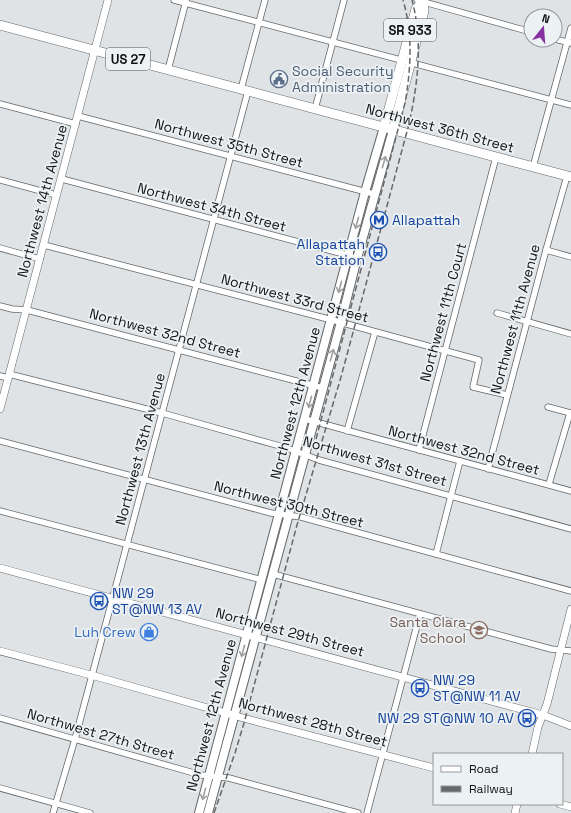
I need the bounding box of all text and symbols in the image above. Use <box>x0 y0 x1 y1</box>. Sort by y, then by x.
north arrow <box>523 8 563 48</box>
text: N <box>540 11 551 26</box>
road number: SR 933 <box>384 19 436 41</box>
road number: US 27 <box>106 48 150 70</box>
place label: Social Security Administration <box>292 62 394 96</box>
public building icon: Social Security Administration <box>269 69 289 89</box>
street label: Northwest 36th Street <box>364 99 516 157</box>
street label: Northwest 35th Street <box>153 115 305 171</box>
street label: Northwest 14th Avenue <box>13 123 71 279</box>
one-way arrow <box>380 156 388 169</box>
street label: Northwest 34th Street <box>136 178 288 236</box>
metro station icon: Allapattah <box>369 210 389 230</box>
place label: Allapattah <box>392 211 460 229</box>
one-way arrow <box>353 217 360 230</box>
place label: Allapattah Station <box>297 235 365 269</box>
street label: Northwest 11th Court <box>416 241 470 383</box>
bus stop icon: Allapattah Station <box>368 242 388 262</box>
street label: Northwest 11th Avenue <box>486 242 544 396</box>
street label: Northwest 33rd Street <box>219 270 371 326</box>
one-way arrow <box>336 281 343 294</box>
street label: Northwest 32nd Street <box>87 304 243 362</box>
street label: Northwest 12th Avenue <box>266 325 324 481</box>
one-way arrow <box>329 349 336 362</box>
street label: Northwest 13th Avenue <box>111 371 169 527</box>
one-way arrow <box>306 395 313 408</box>
street label: Northwest 32nd Street <box>386 421 542 479</box>
street label: Northwest 31st Street <box>301 432 449 490</box>
street label: Northwest 30th Street <box>212 477 366 531</box>
place label: NW 29 ST@NW 13 AV <box>112 584 203 618</box>
bus stop icon: NW 29 ST@NW 13 AV <box>89 591 109 611</box>
street label: Northwest 29th Street <box>214 603 366 661</box>
place label: Santa Clara School <box>389 613 466 647</box>
school or university icon: Santa Clara School <box>469 620 489 640</box>
shop icon: Luh Crew <box>139 622 159 642</box>
place label: Luh Crew <box>74 623 136 641</box>
street label: Northwest 12th Avenue <box>182 637 240 793</box>
one-way arrow <box>239 645 247 658</box>
place label: NW 29 ST@NW 11 AV <box>433 671 521 705</box>
bus stop icon: NW 29 ST@NW 11 AV <box>410 678 430 698</box>
street label: Northwest 28th Street <box>237 693 389 751</box>
street label: Northwest 27th Street <box>25 704 177 764</box>
bus stop icon: NW 29 ST@NW 10 AV <box>517 708 537 728</box>
place label: NW 29 ST@NW 10 AV <box>378 709 514 727</box>
legend <box>433 753 563 805</box>
text: Road <box>469 761 498 777</box>
text: Railway <box>469 781 513 797</box>
one-way arrow <box>200 788 208 801</box>

